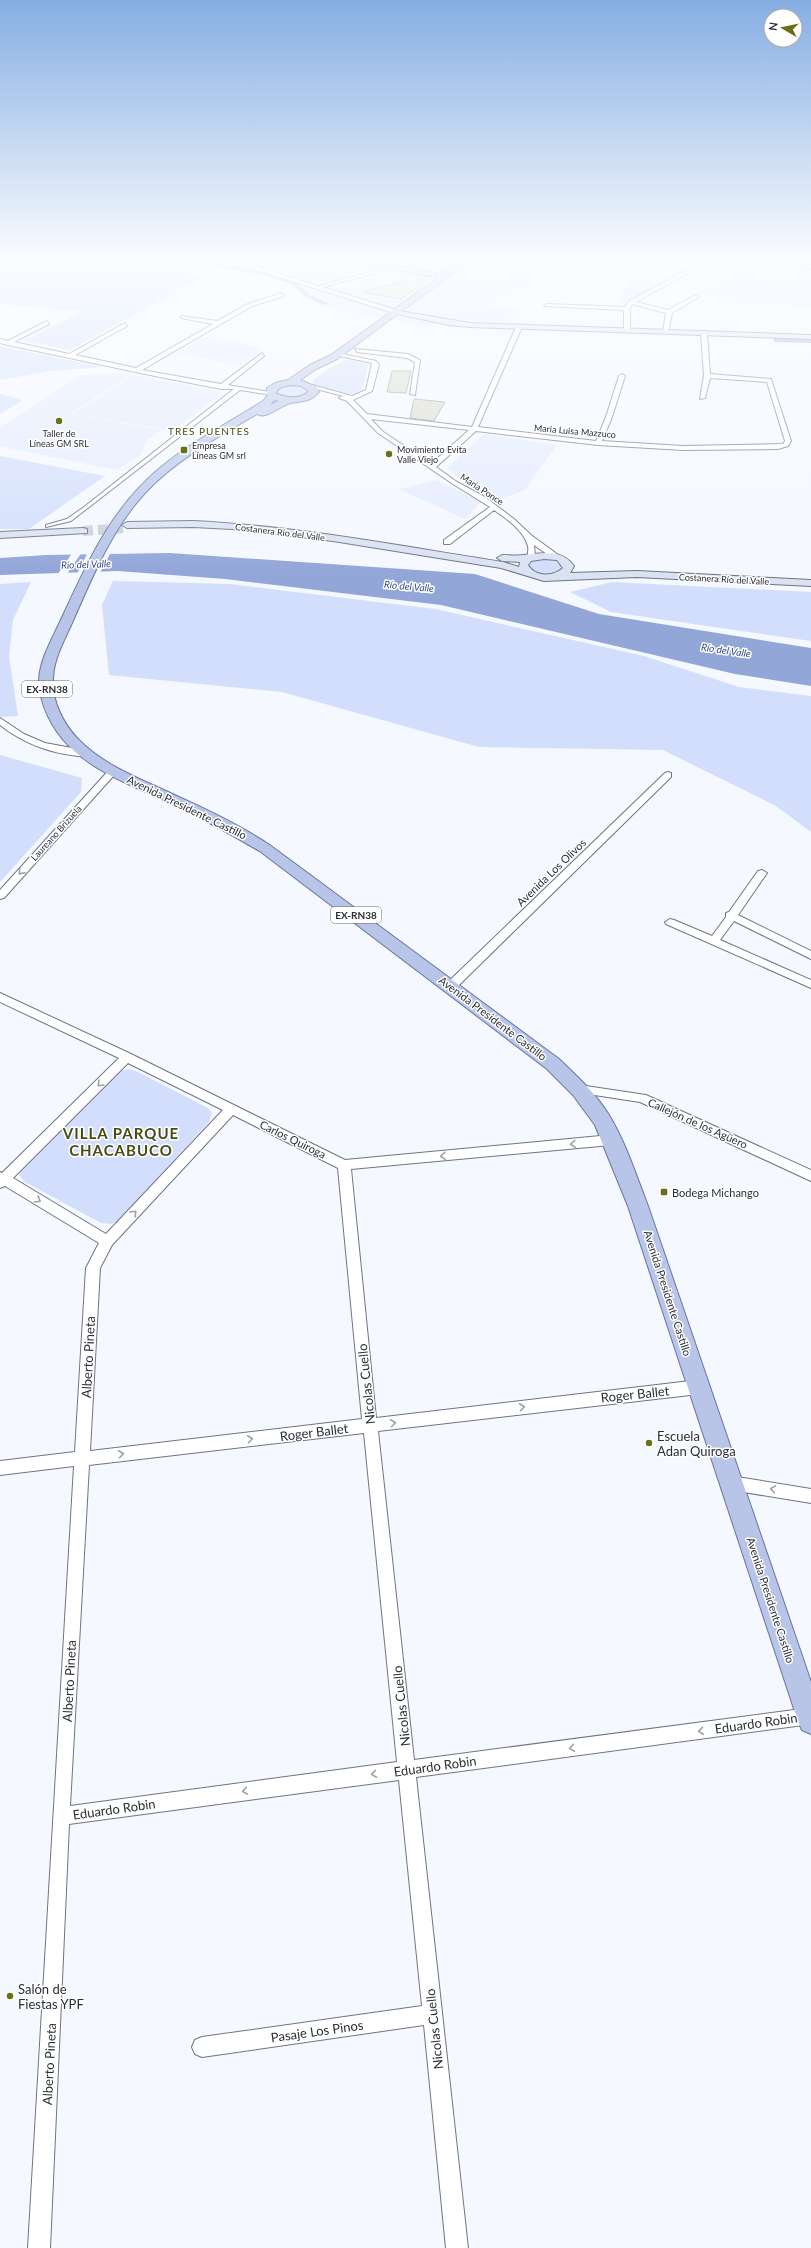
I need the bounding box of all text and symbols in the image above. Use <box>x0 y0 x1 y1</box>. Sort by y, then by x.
north arrow <box>763 8 803 48</box>
text: N <box>766 21 780 32</box>
marker: Taller de Líneas GM SRL <box>54 416 64 426</box>
street label: Maria Luisa Mazzuco <box>534 422 616 440</box>
district label: TRES PUENTES <box>168 425 250 437</box>
place label: Taller de Líneas GM SRL <box>29 428 89 449</box>
place label: Empresa Líneas GM srl <box>192 440 246 461</box>
place label: Movimiento Evita Valle Viejo <box>397 444 466 465</box>
marker: Empresa Líneas GM srl <box>179 445 189 455</box>
marker: Movimiento Evita Valle Viejo <box>384 449 394 459</box>
street label: María Ponce <box>458 471 506 507</box>
street label: Costanera Río del Valle <box>235 521 326 543</box>
water label: Río del Valle <box>61 557 111 571</box>
street label: Costanera Río del Valle <box>679 571 770 587</box>
water label: Río del Valle <box>384 578 435 594</box>
water label: Río del Valle <box>700 641 752 659</box>
road number: EX-RN38 <box>22 681 72 697</box>
street label: Avenida Presidente Castillo <box>125 772 249 842</box>
street label: Laureano Brizuela <box>28 803 84 863</box>
street label: Avenida Los Olivos <box>514 836 588 908</box>
one-way arrow <box>18 867 26 875</box>
road number: EX-RN38 <box>331 907 381 923</box>
street label: Avenida Presidente Castillo <box>437 973 549 1063</box>
one-way arrow <box>97 1079 105 1087</box>
street label: Callejón de los Agüero <box>646 1095 750 1151</box>
street label: Carlos Quiroga <box>258 1117 328 1161</box>
district label: VILLA PARQUE CHACABUCO <box>62 1124 179 1159</box>
one-way arrow <box>570 1139 576 1148</box>
one-way arrow <box>440 1151 446 1160</box>
place label: Bodega Michango <box>672 1186 759 1199</box>
marker: Bodega Michango <box>659 1187 669 1197</box>
one-way arrow <box>34 1195 41 1202</box>
one-way arrow <box>129 1210 136 1218</box>
street label: Avenida Presidente Castillo <box>642 1229 694 1357</box>
street label: Alberto Pineta <box>78 1316 98 1398</box>
street label: Nicolas Cuello <box>354 1343 378 1425</box>
street label: Roger Ballet <box>600 1382 670 1406</box>
one-way arrow <box>519 1403 526 1412</box>
one-way arrow <box>390 1418 396 1427</box>
street label: Roger Ballet <box>279 1420 349 1444</box>
place label: Escuela Adan Quiroga <box>657 1428 736 1459</box>
one-way arrow <box>247 1435 253 1444</box>
marker: Escuela Adan Quiroga <box>644 1438 654 1448</box>
one-way arrow <box>118 1450 124 1459</box>
one-way arrow <box>770 1485 776 1494</box>
street label: Avenida Presidente Castillo <box>745 1536 797 1664</box>
street label: Alberto Pineta <box>59 1640 79 1722</box>
street label: Nicolas Cuello <box>389 1665 413 1747</box>
street label: Eduardo Robin <box>714 1709 798 1737</box>
one-way arrow <box>698 1726 704 1735</box>
one-way arrow <box>569 1743 575 1752</box>
street label: Eduardo Robin <box>393 1752 477 1780</box>
one-way arrow <box>371 1769 377 1778</box>
one-way arrow <box>242 1786 248 1795</box>
street label: Eduardo Robin <box>72 1795 156 1823</box>
place label: Salón de Fiestas YPF <box>18 1981 84 2012</box>
street label: Nicolas Cuello <box>422 1988 446 2070</box>
marker: Salón de Fiestas YPF <box>5 1991 15 2001</box>
street label: Pasaje Los Pinos <box>270 2017 365 2045</box>
street label: Alberto Pineta <box>39 2023 59 2105</box>

